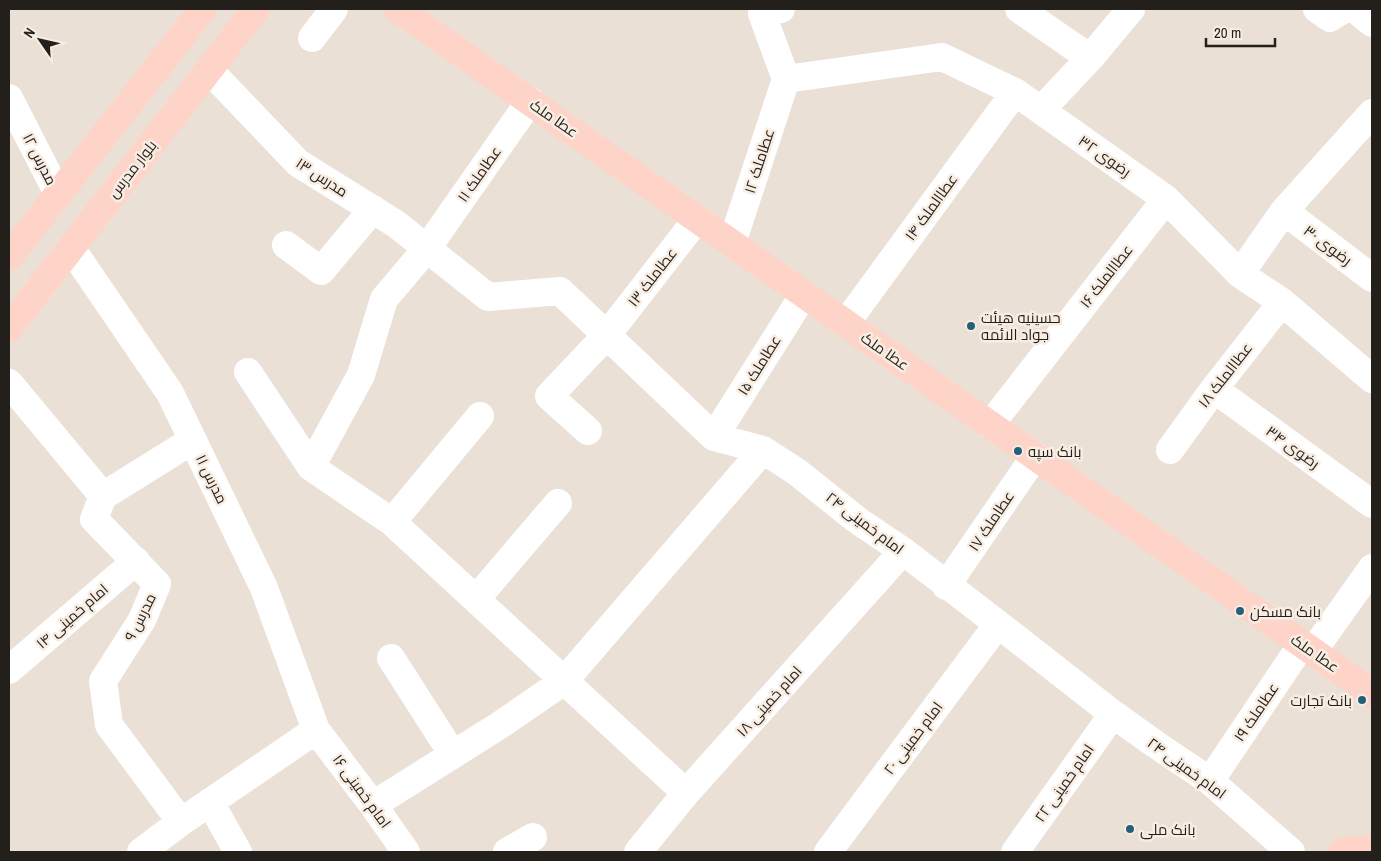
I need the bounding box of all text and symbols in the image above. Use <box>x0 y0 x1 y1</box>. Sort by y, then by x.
north arrow <box>15 15 65 65</box>
scale bar <box>1206 15 1275 47</box>
text: 20 m <box>1214 22 1241 43</box>
text: N <box>19 24 39 41</box>
street label: عطا ملک <box>526 94 582 142</box>
street label: عطاملک ۱۲ <box>739 126 779 196</box>
street label: مدرس ۱۲ <box>18 129 62 189</box>
street label: رضوی ۳۲ <box>1074 130 1136 182</box>
street label: بلوار مدرس <box>103 136 161 202</box>
street label: عطاملک ۱۱ <box>452 142 506 206</box>
street label: مدرس ۱۳ <box>292 152 352 202</box>
street label: عطاالملک ۱۴ <box>900 169 962 245</box>
street label: رضوی ۳۰ <box>1299 220 1357 270</box>
street label: عطاالملک ۱۶ <box>1075 240 1137 312</box>
street label: عطاملک ۱۳ <box>622 243 682 311</box>
place label: حسینیه هیئت جواد الائمه <box>981 307 1061 345</box>
marker: حسینیه هیئت جواد الائمه <box>965 320 977 332</box>
street label: عطا ملک <box>857 327 913 375</box>
street label: عطاملک ۱۵ <box>732 331 786 399</box>
street label: عطاالملک ۱۸ <box>1193 338 1257 412</box>
street label: رضوی ۳۴ <box>1262 420 1324 474</box>
place label: بانک سپه <box>1028 441 1082 462</box>
marker: بانک سپه <box>1012 445 1024 457</box>
street label: مدرس ۱۱ <box>191 451 233 507</box>
street label: امام خمینی ۲۴ <box>822 487 908 559</box>
street label: عطاملک ۱۷ <box>963 487 1019 555</box>
street label: امام خمینی ۱۴ <box>31 579 113 653</box>
street label: مدرس ۹ <box>119 590 161 644</box>
place label: بانک مسکن <box>1250 601 1321 622</box>
marker: بانک مسکن <box>1234 605 1246 617</box>
street label: عطا ملک <box>1287 629 1343 677</box>
street label: امام خمینی ۱۸ <box>731 661 807 741</box>
street label: عطاملک ۱۹ <box>1229 678 1283 746</box>
place label: بانک تجارت <box>1291 690 1352 711</box>
marker: بانک تجارت <box>1356 694 1368 706</box>
street label: امام خمینی ۲۰ <box>879 697 947 779</box>
street label: امام خمینی ۲۴ <box>1143 732 1231 804</box>
street label: امام خمینی ۲۲ <box>1029 740 1099 826</box>
street label: امام خمینی ۱۶ <box>328 750 396 832</box>
place label: بانک ملی <box>1140 819 1196 840</box>
marker: بانک ملی <box>1124 823 1136 835</box>

